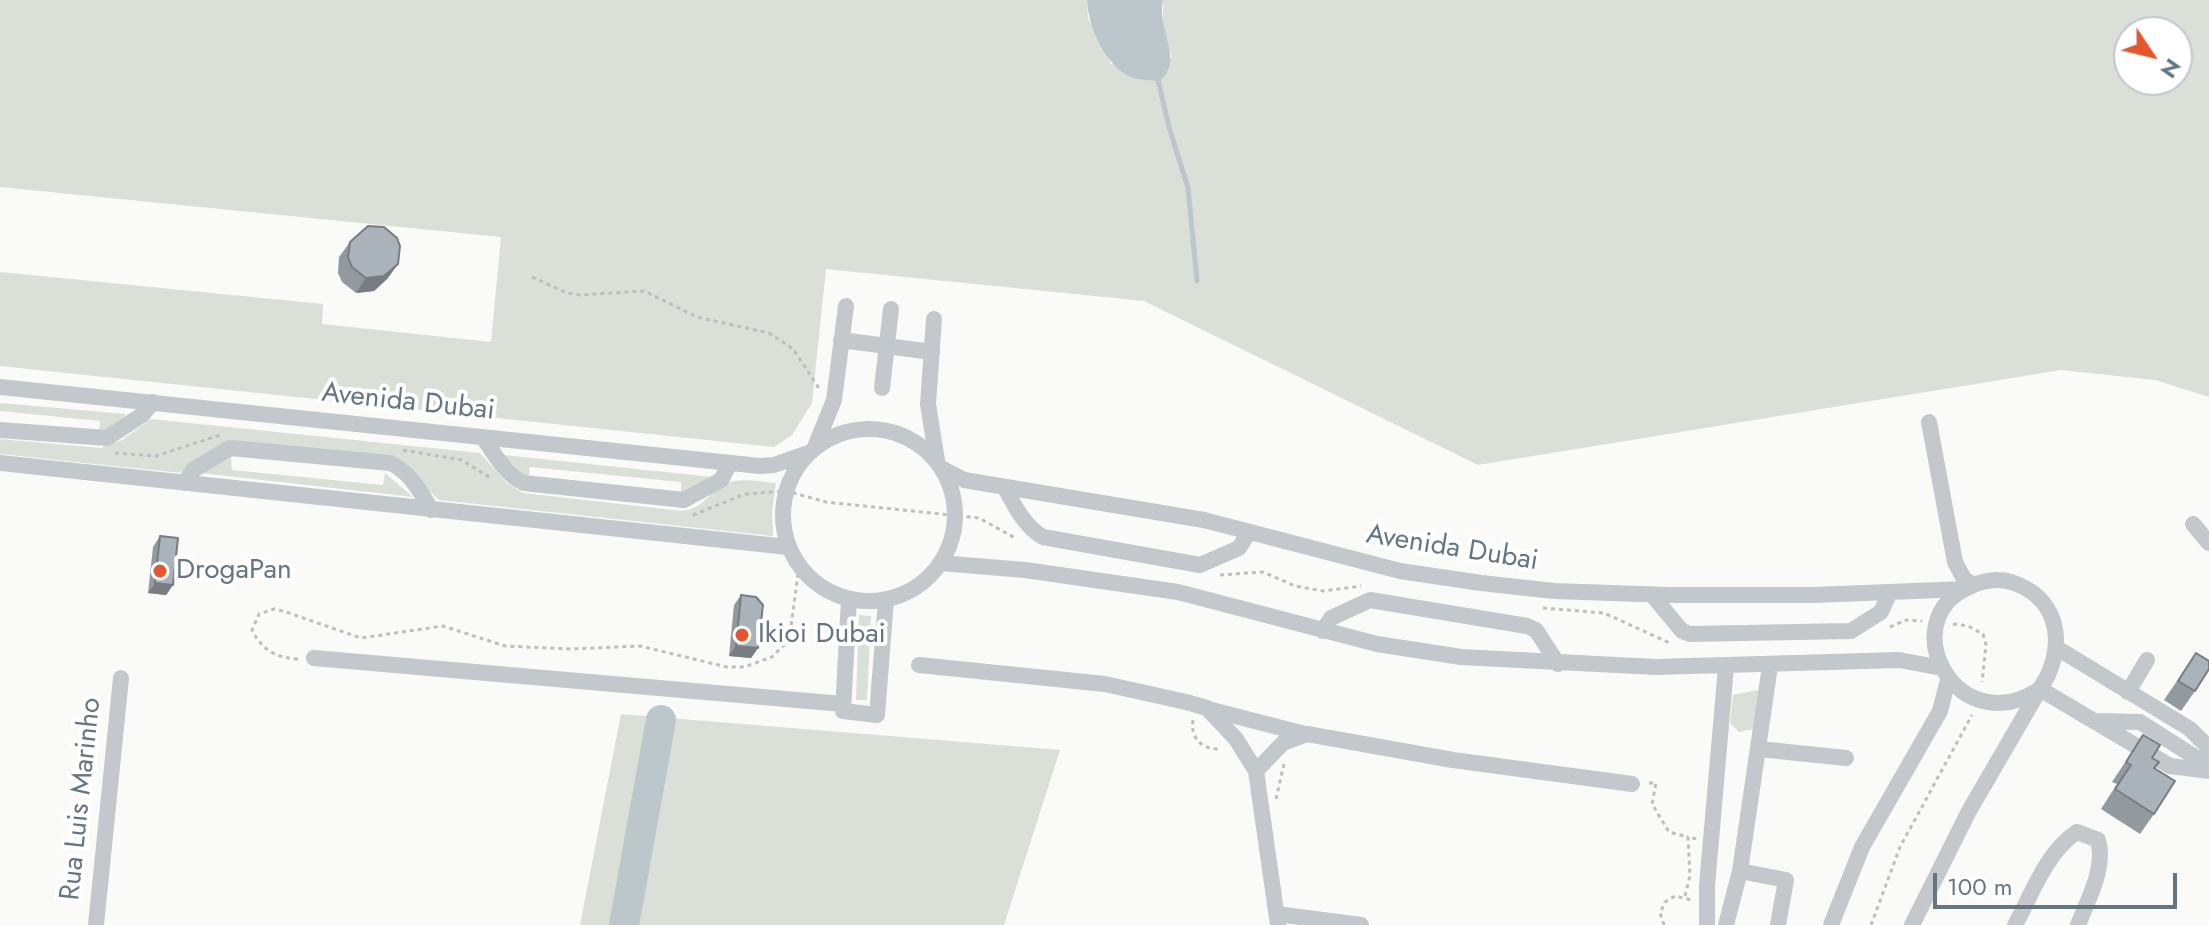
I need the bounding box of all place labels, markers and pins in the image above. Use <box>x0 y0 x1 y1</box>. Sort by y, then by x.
place label: DrogaPan <box>176 554 292 588</box>
marker: DrogaPan <box>151 562 169 580</box>
place label: Ikioi Dubai <box>758 618 886 652</box>
marker: Ikioi Dubai <box>733 626 751 644</box>

